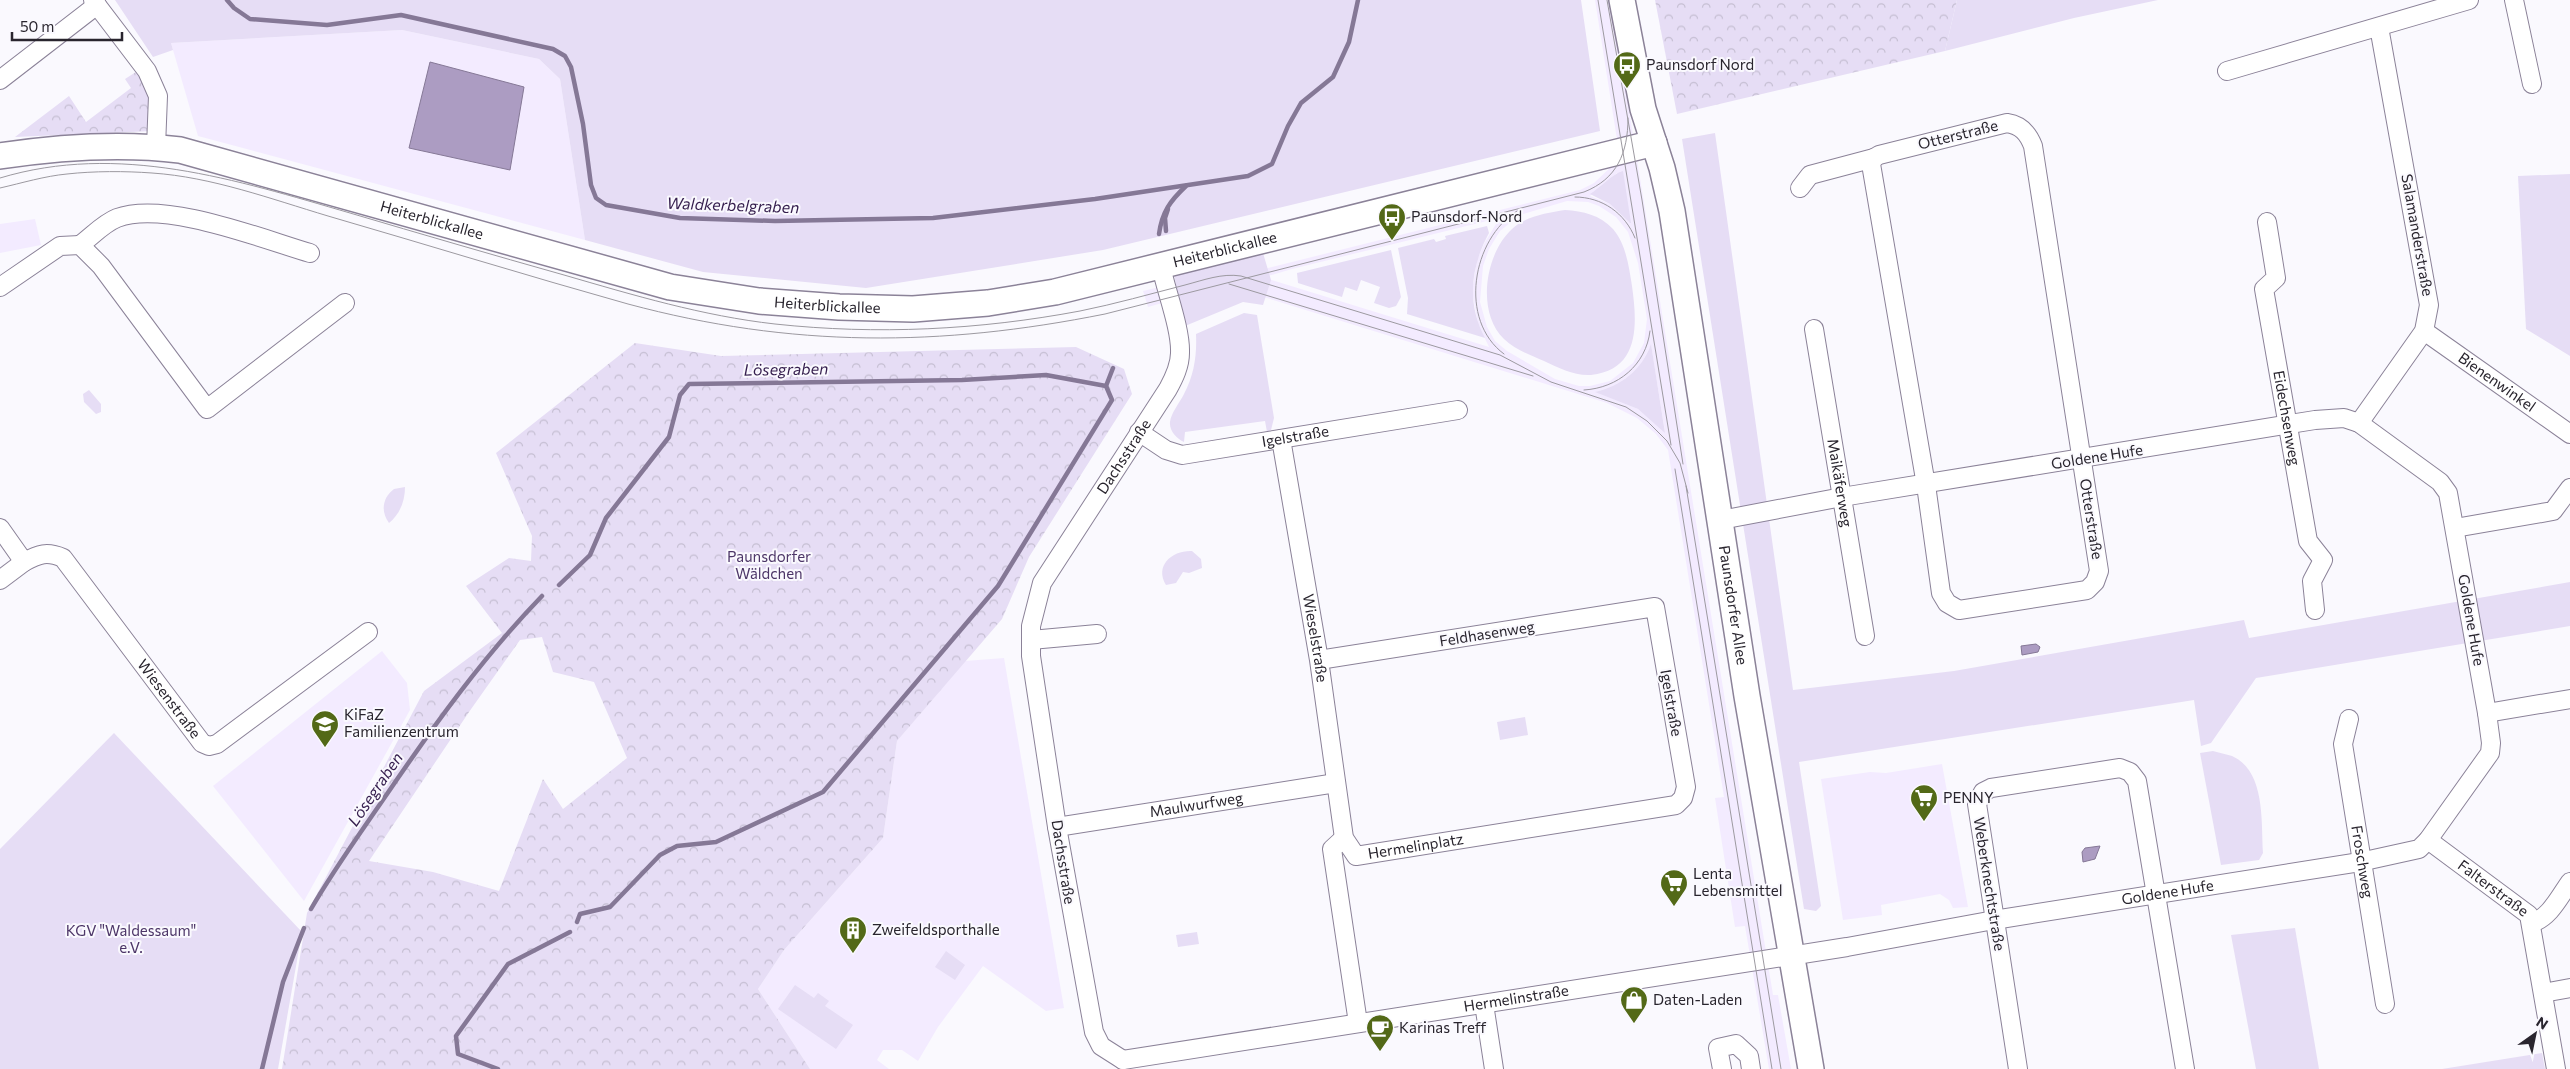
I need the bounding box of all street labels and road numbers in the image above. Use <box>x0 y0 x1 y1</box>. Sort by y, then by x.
street label: Otterstraße <box>1916 115 2000 153</box>
street label: Salamanderstraße <box>2398 172 2438 297</box>
street label: Heiterblickallee <box>378 196 486 242</box>
street label: Heiterblickallee <box>1171 227 1279 270</box>
street label: Heiterblickallee <box>774 292 881 316</box>
street label: Bienenwinkel <box>2455 348 2539 415</box>
street label: Eidechsenweg <box>2270 369 2305 467</box>
street label: Dachsstraße <box>1092 415 1154 497</box>
street label: Igelstraße <box>1260 421 1330 450</box>
street label: Maikäferweg <box>1824 437 1857 528</box>
street label: Goldene Hufe <box>2050 440 2144 472</box>
street label: Otterstraße <box>2077 477 2107 561</box>
street label: Paunsdorfer Allee <box>1716 544 1752 666</box>
street label: Goldene Hufe <box>2455 573 2489 667</box>
street label: Wieselstraße <box>1300 592 1332 683</box>
street label: Feldhasenweg <box>1438 617 1536 649</box>
street label: Wiesenstraße <box>134 655 205 741</box>
street label: Igelstraße <box>1657 668 1687 738</box>
street label: Maulwurfweg <box>1148 788 1244 820</box>
street label: Weberknechtstraße <box>1971 816 2009 952</box>
street label: Dachsstraße <box>1048 818 1080 905</box>
street label: Froschweg <box>2348 824 2378 899</box>
street label: Hermelinplatz <box>1366 829 1465 862</box>
street label: Falterstraße <box>2455 855 2533 920</box>
street label: Goldene Hufe <box>2120 875 2215 908</box>
street label: Hermelinstraße <box>1462 981 1570 1015</box>

